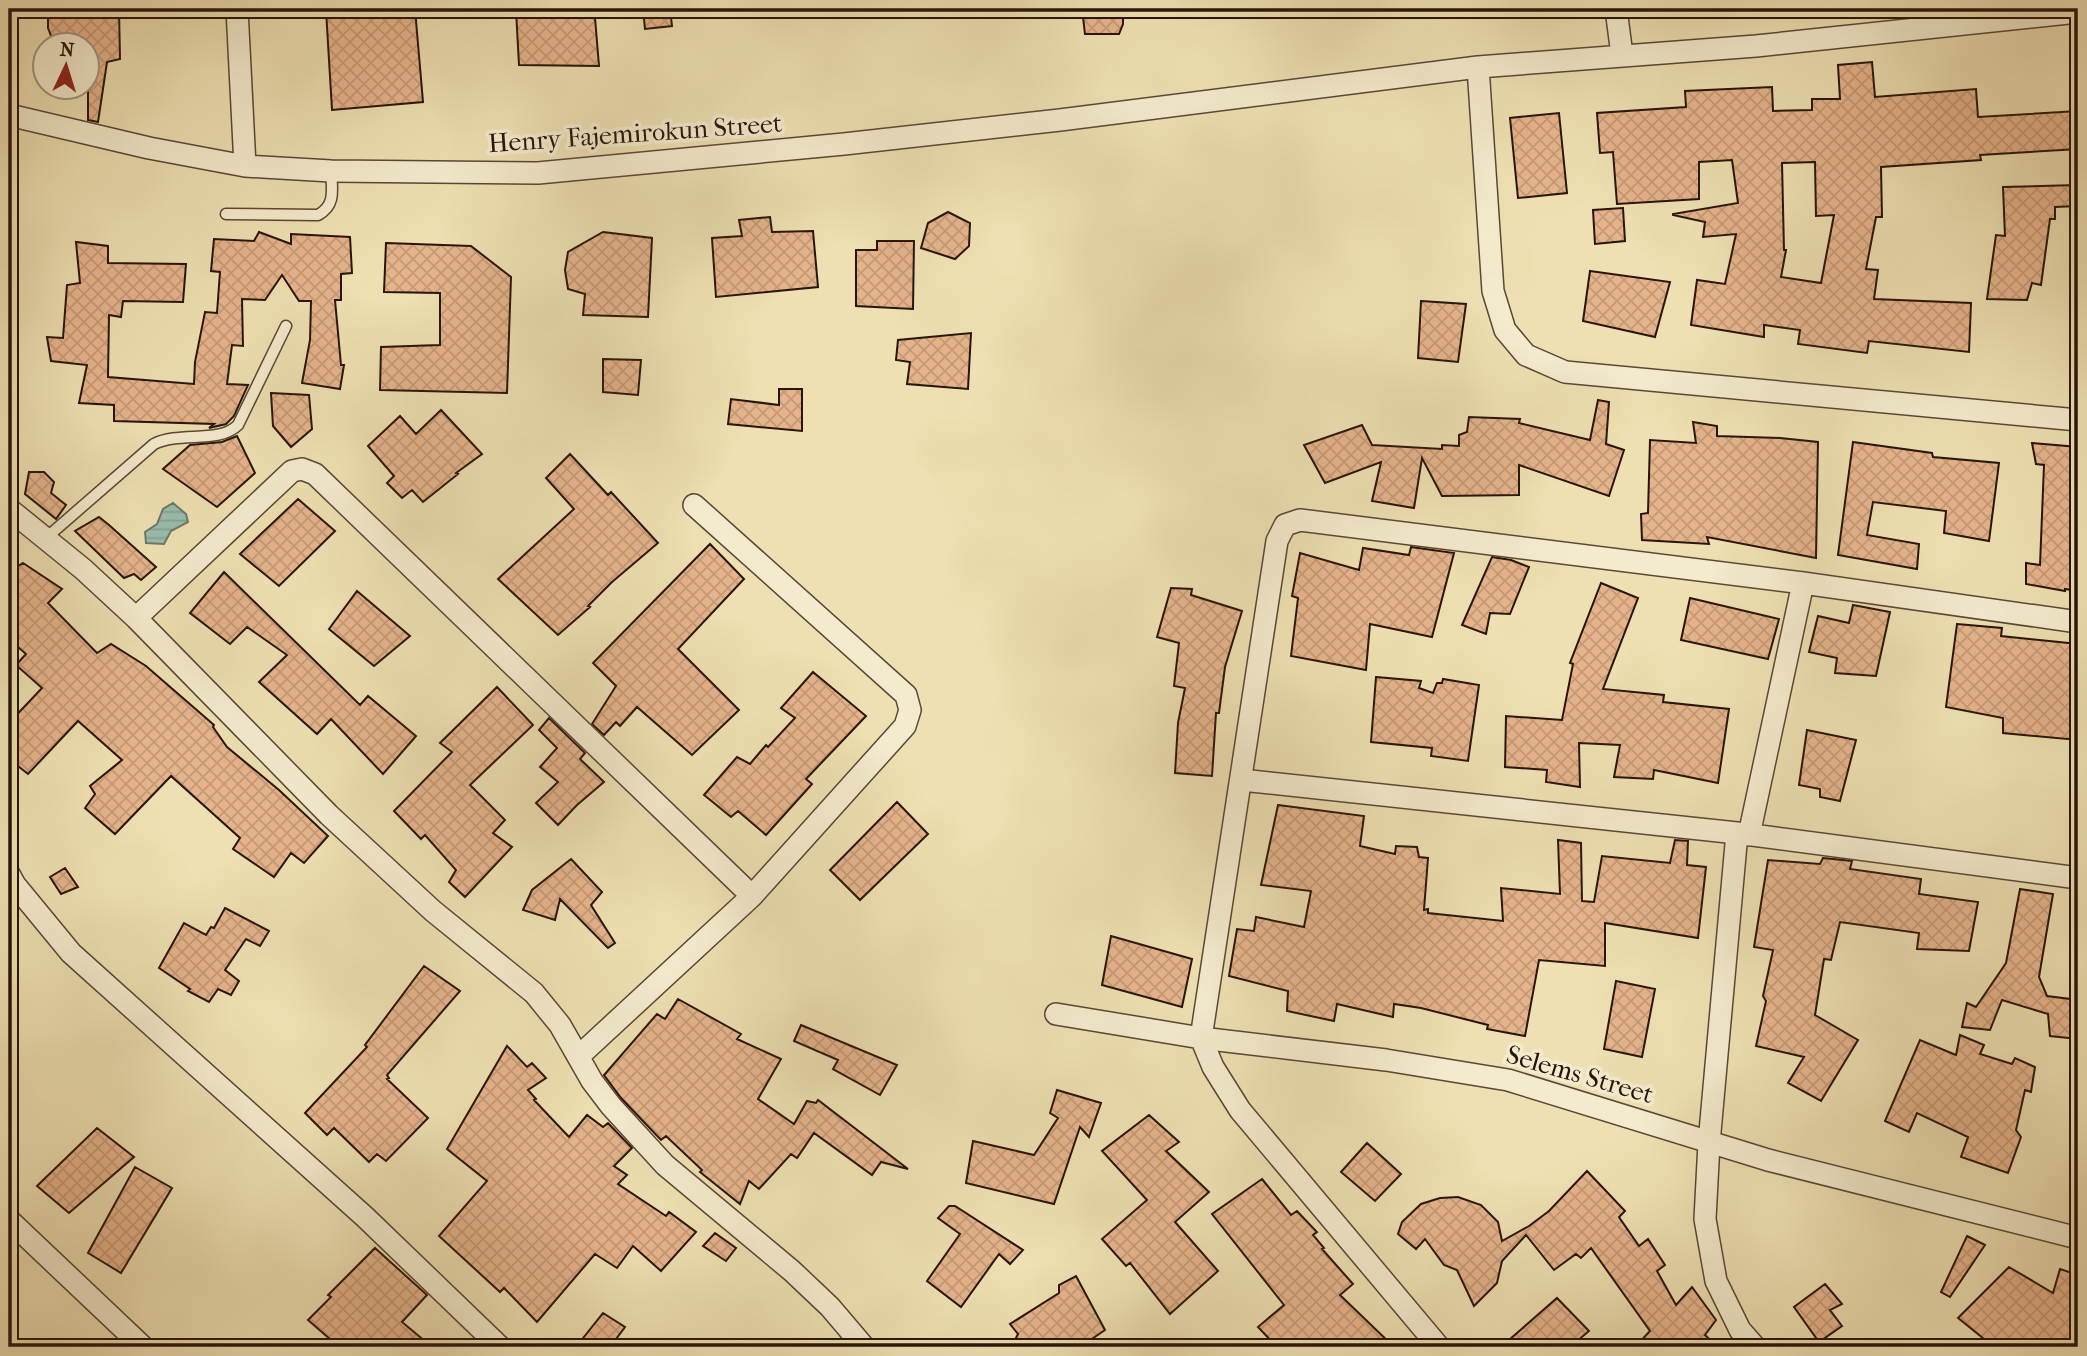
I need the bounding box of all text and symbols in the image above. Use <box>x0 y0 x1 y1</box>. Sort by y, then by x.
north arrow <box>32 32 102 102</box>
text: N <box>59 39 76 62</box>
street label: Henry Fajemirokun Street <box>487 108 784 159</box>
street label: Selems Street <box>1503 1039 1658 1110</box>

